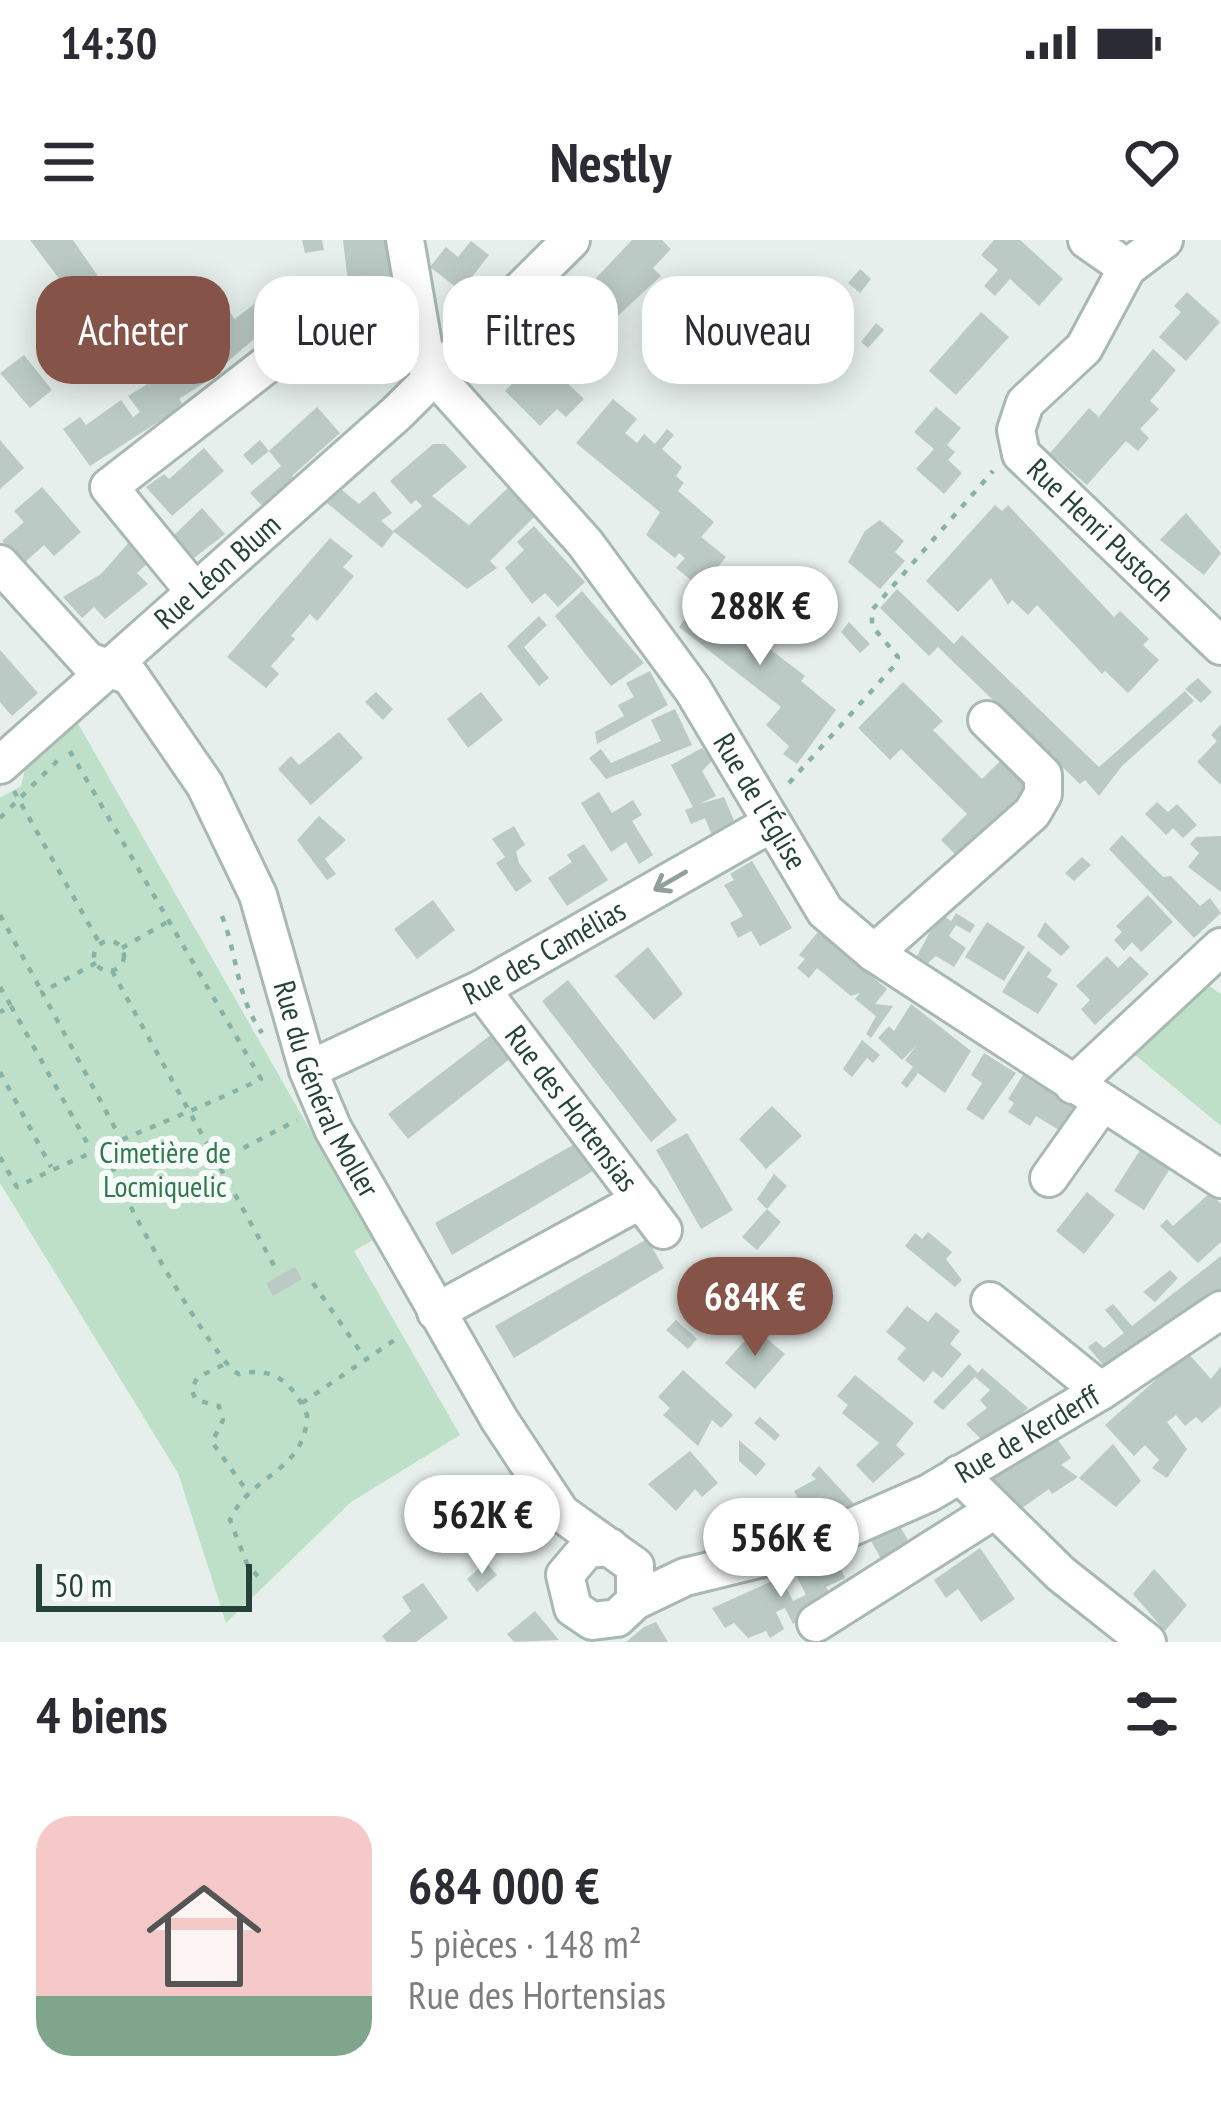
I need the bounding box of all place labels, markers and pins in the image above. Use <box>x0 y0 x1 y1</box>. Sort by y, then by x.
pin: 288K € <box>662 566 858 668</box>
pin: 684K € <box>657 1257 853 1359</box>
pin: 562K € <box>384 1475 580 1577</box>
pin: 556K € <box>683 1498 879 1600</box>

